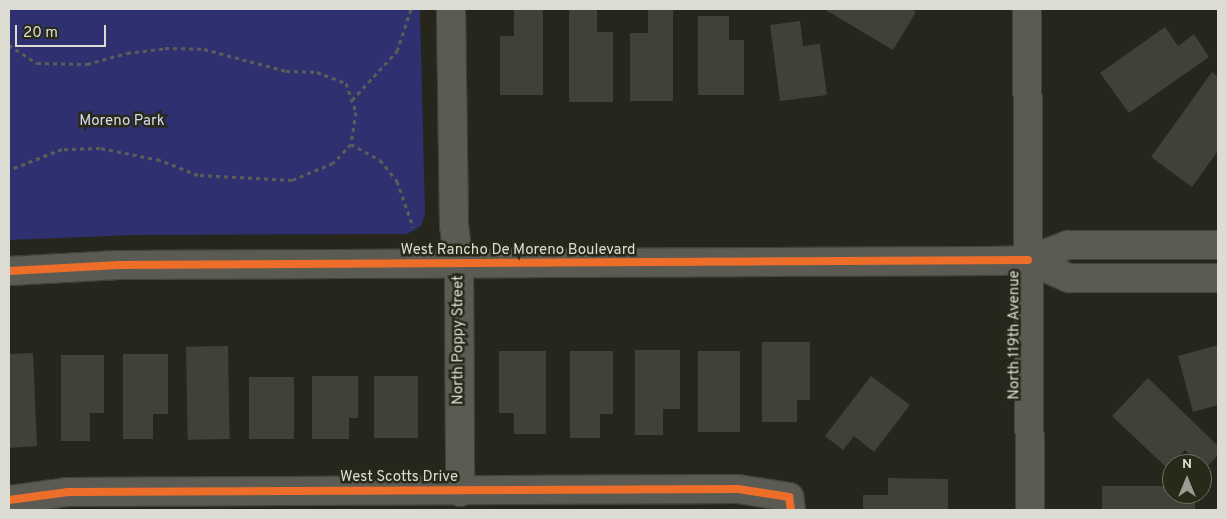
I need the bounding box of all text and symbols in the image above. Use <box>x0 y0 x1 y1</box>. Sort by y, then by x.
scale bar <box>18 15 109 47</box>
text: 20 m <box>23 24 58 43</box>
park label: Moreno Park <box>79 113 165 131</box>
street label: West Rancho De Moreno Boulevard <box>400 242 636 260</box>
street label: North 119th Avenue <box>1006 270 1024 400</box>
street label: North Poppy Street <box>450 275 468 405</box>
north arrow <box>1162 454 1212 504</box>
text: N <box>1182 456 1192 473</box>
street label: West Scotts Drive <box>340 469 458 487</box>

